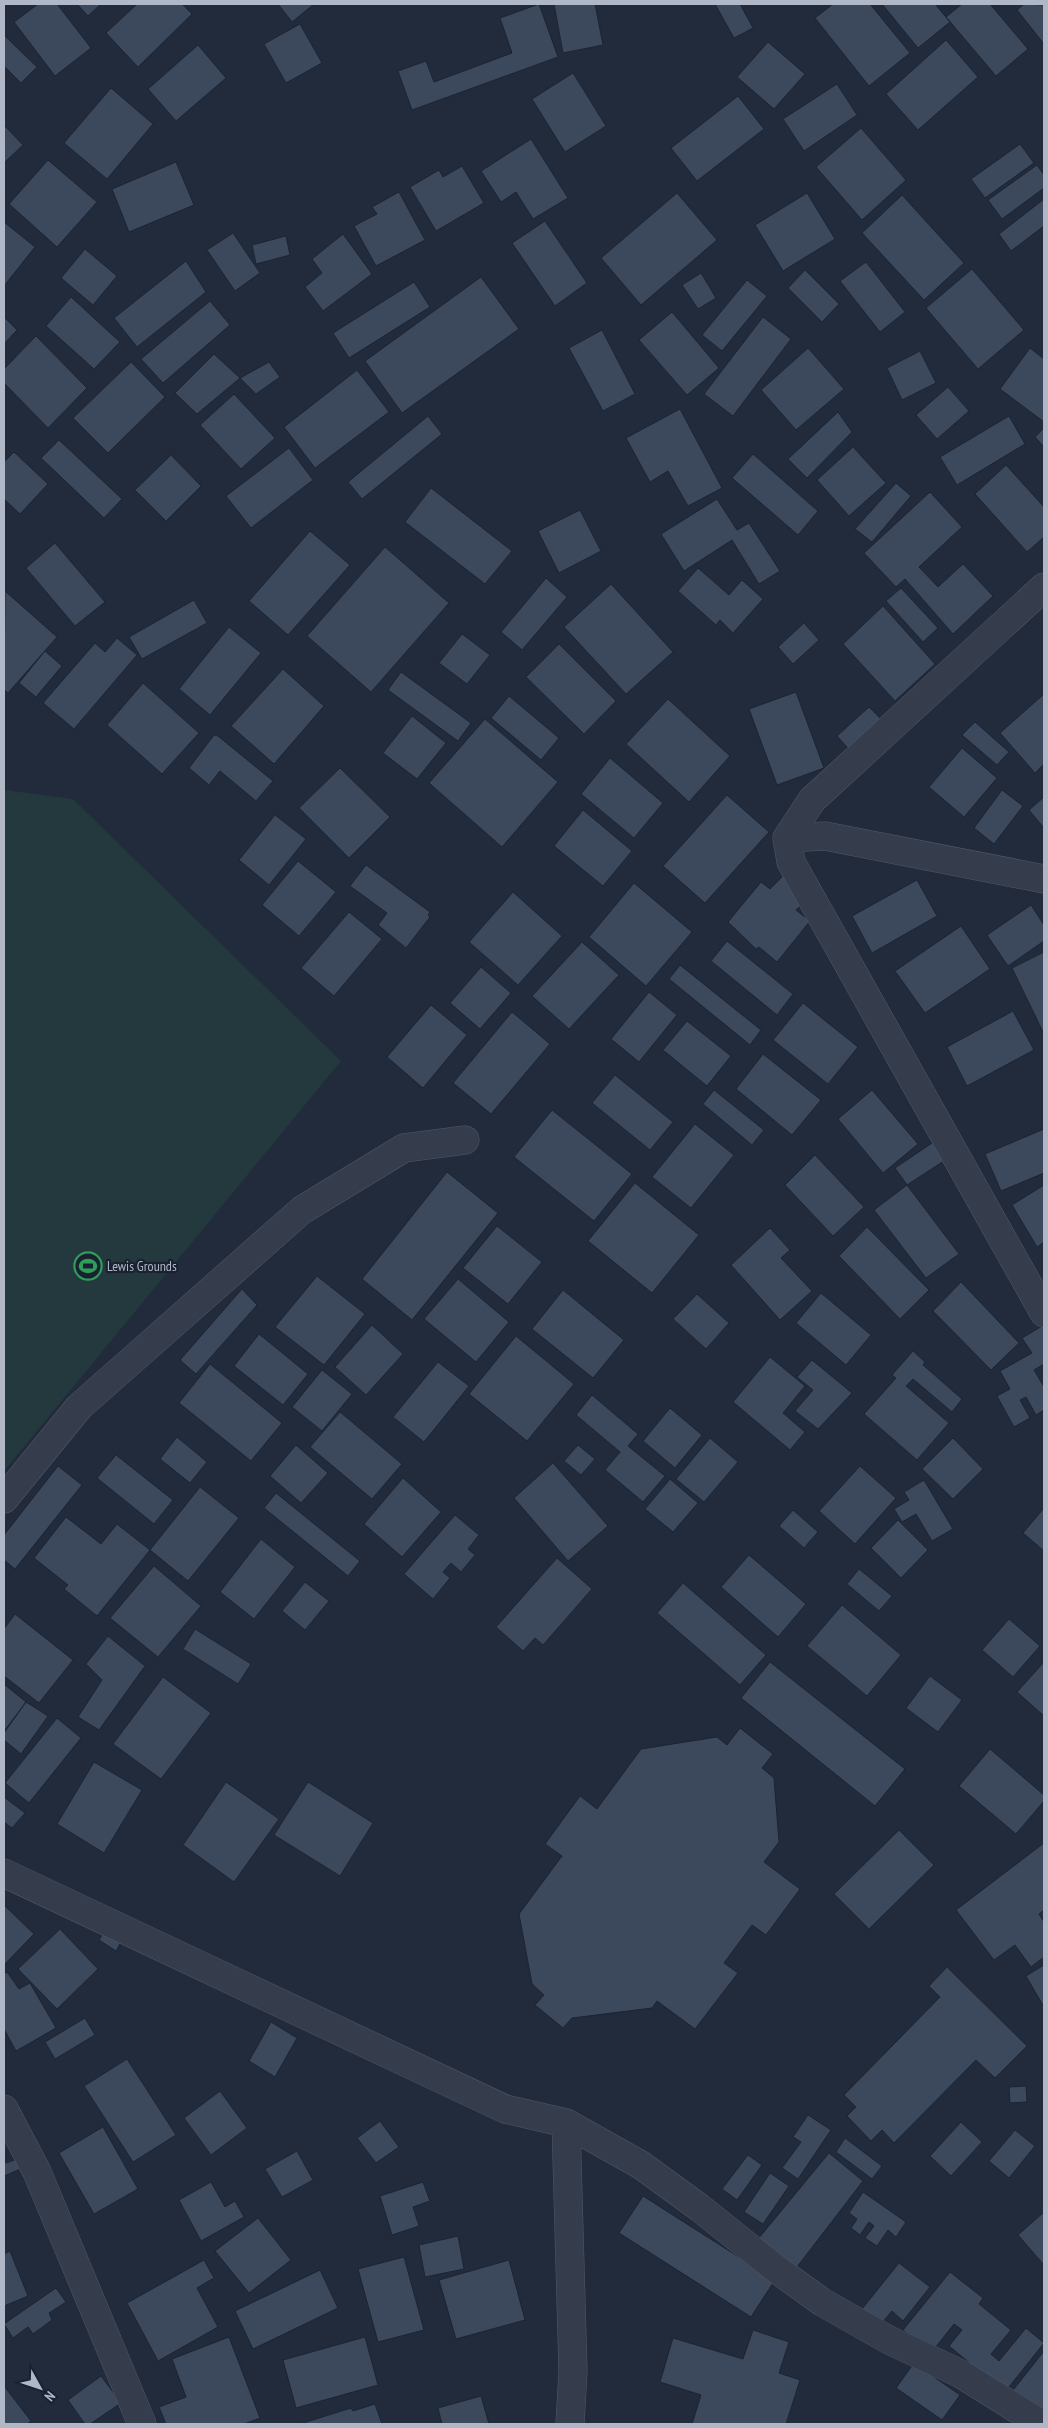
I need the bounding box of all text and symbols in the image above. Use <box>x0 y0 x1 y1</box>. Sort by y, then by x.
sports icon: Lewis Grounds <box>73 1251 103 1281</box>
place label: Lewis Grounds <box>107 1257 177 1275</box>
north arrow <box>15 2363 65 2413</box>
text: N <box>41 2388 59 2405</box>

